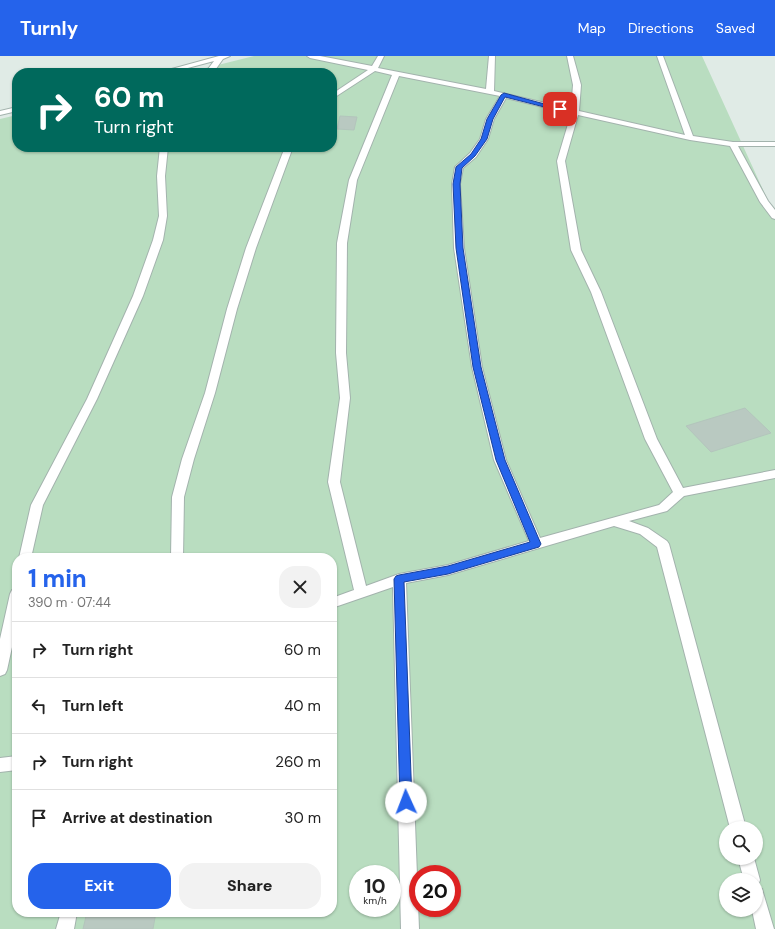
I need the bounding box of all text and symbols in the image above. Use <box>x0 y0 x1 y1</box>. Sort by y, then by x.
text: Turnly <box>20 16 78 41</box>
text: Map <box>578 19 606 37</box>
text: Directions <box>628 19 694 37</box>
text: Saved <box>716 19 755 37</box>
text: 60 m <box>94 79 164 116</box>
icon: right <box>28 84 80 136</box>
pin <box>543 92 577 126</box>
icon: arrive <box>549 98 571 120</box>
text: Turn right <box>94 115 174 139</box>
text: 1 min <box>28 563 87 594</box>
button: close <box>279 566 321 608</box>
text: 390 m · 07:44 <box>28 594 111 611</box>
icon: right <box>28 639 50 661</box>
text: Turn right <box>62 640 133 660</box>
text: 60 m <box>284 640 321 660</box>
icon: left <box>28 695 50 717</box>
text: Turn left <box>62 696 123 716</box>
text: 40 m <box>284 696 321 716</box>
icon: right <box>28 751 50 773</box>
text: Turn right <box>62 752 133 772</box>
text: 260 m <box>275 752 321 772</box>
position arrow <box>385 781 427 823</box>
icon: arrive <box>28 807 50 829</box>
text: Arrive at destination <box>62 808 213 828</box>
text: 30 m <box>285 808 321 828</box>
map controls <box>719 821 763 917</box>
button: search <box>719 821 763 865</box>
button: Exit <box>28 863 171 909</box>
button: Share <box>179 863 321 909</box>
speed limit sign: 20 <box>409 865 461 917</box>
text: 10 <box>364 873 386 899</box>
button: layers <box>719 873 763 917</box>
text: km/h <box>363 894 387 907</box>

